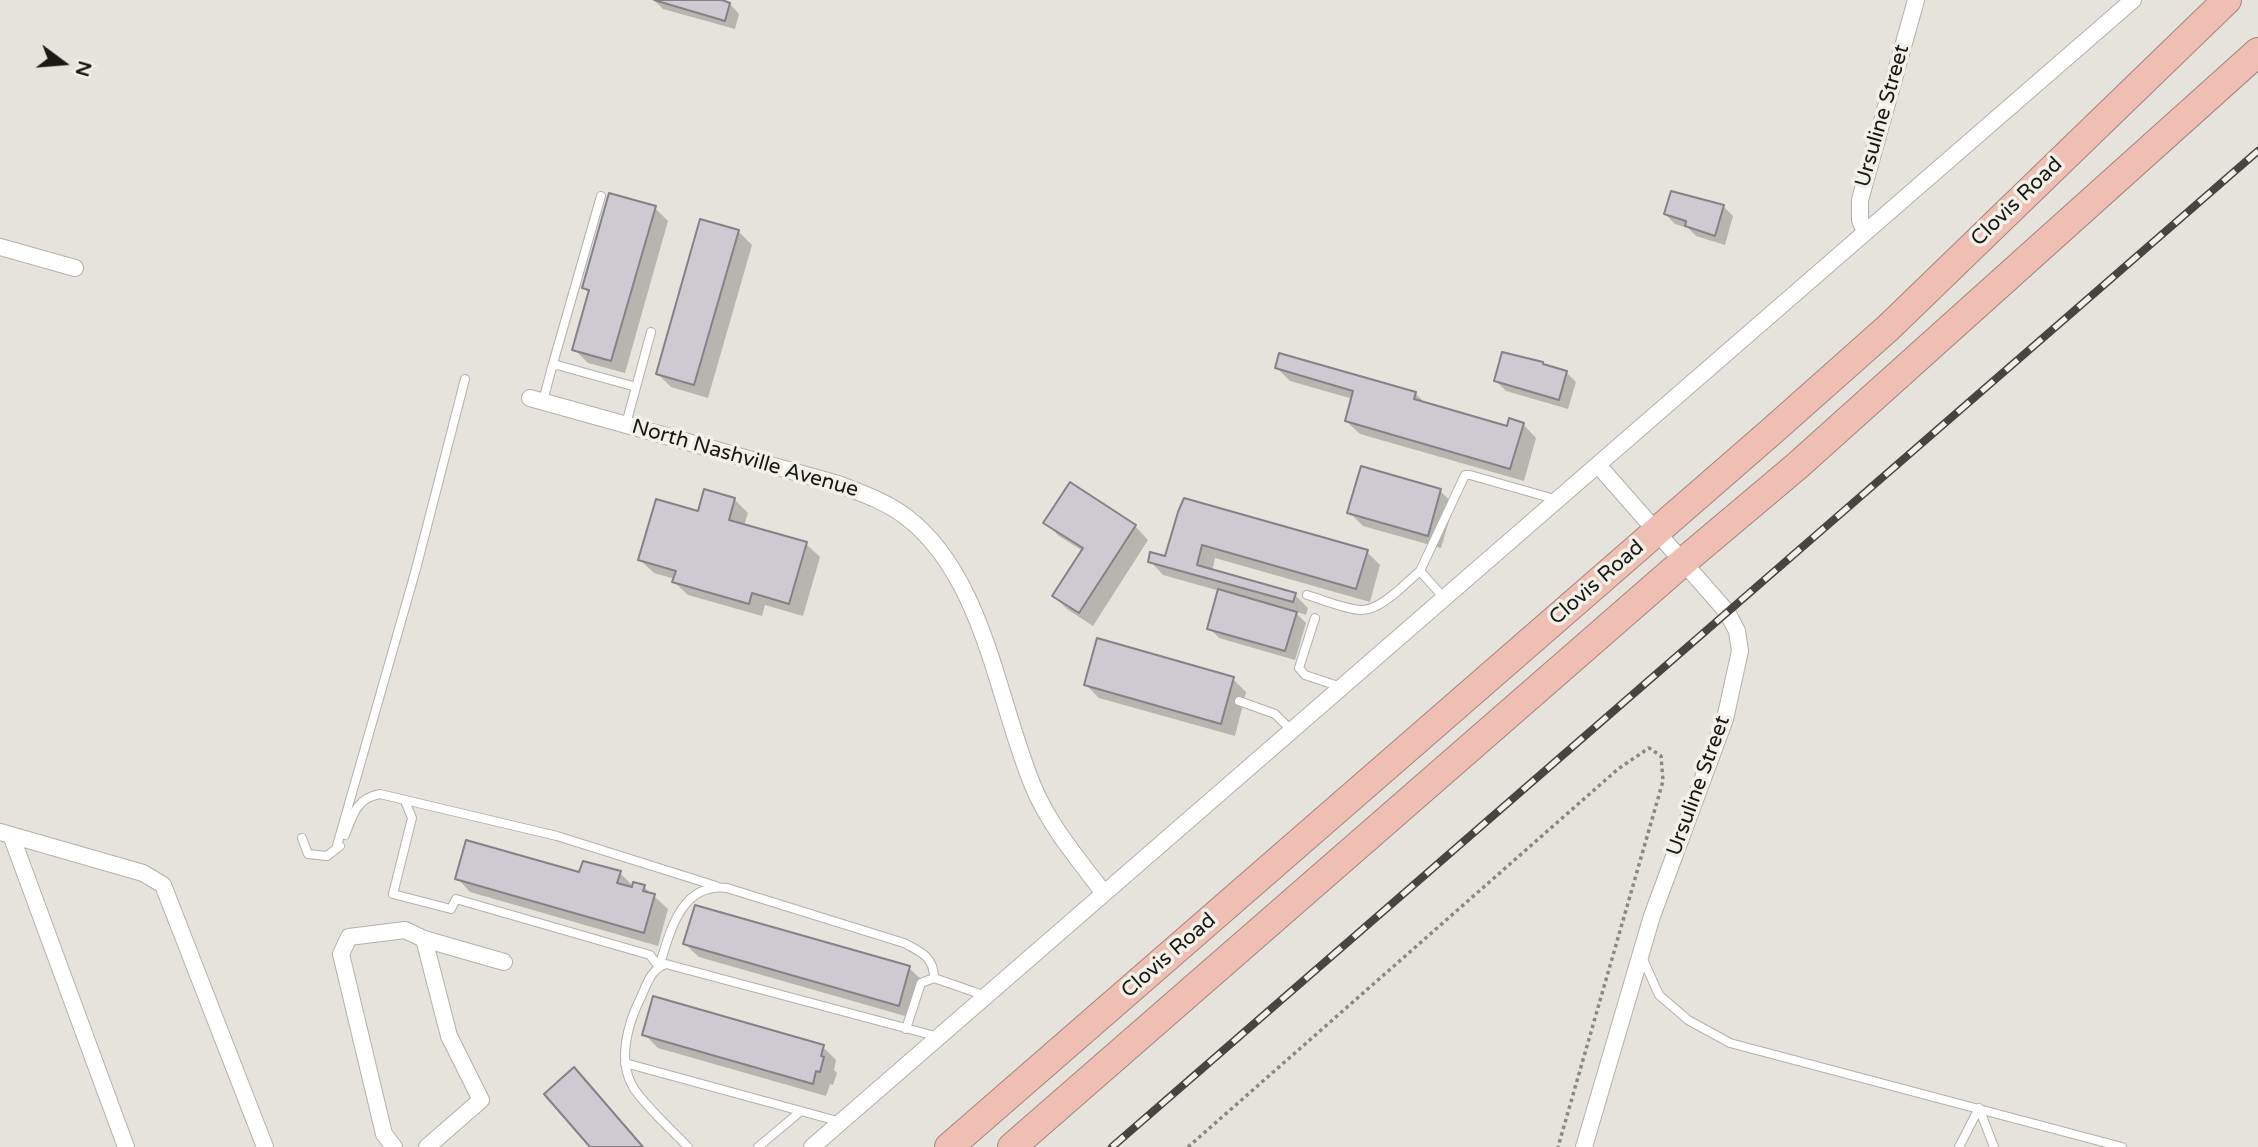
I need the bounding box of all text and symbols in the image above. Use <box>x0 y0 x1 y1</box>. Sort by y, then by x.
north arrow <box>28 28 98 98</box>
street label: Ursuline Street <box>1851 42 1915 190</box>
text: N <box>71 58 96 79</box>
street label: Clovis Road <box>1966 152 2068 252</box>
street label: North Nashville Avenue <box>629 415 861 503</box>
street label: Clovis Road <box>1545 535 1649 631</box>
street label: Ursuline Street <box>1662 713 1736 859</box>
street label: Clovis Road <box>1117 908 1221 1004</box>

